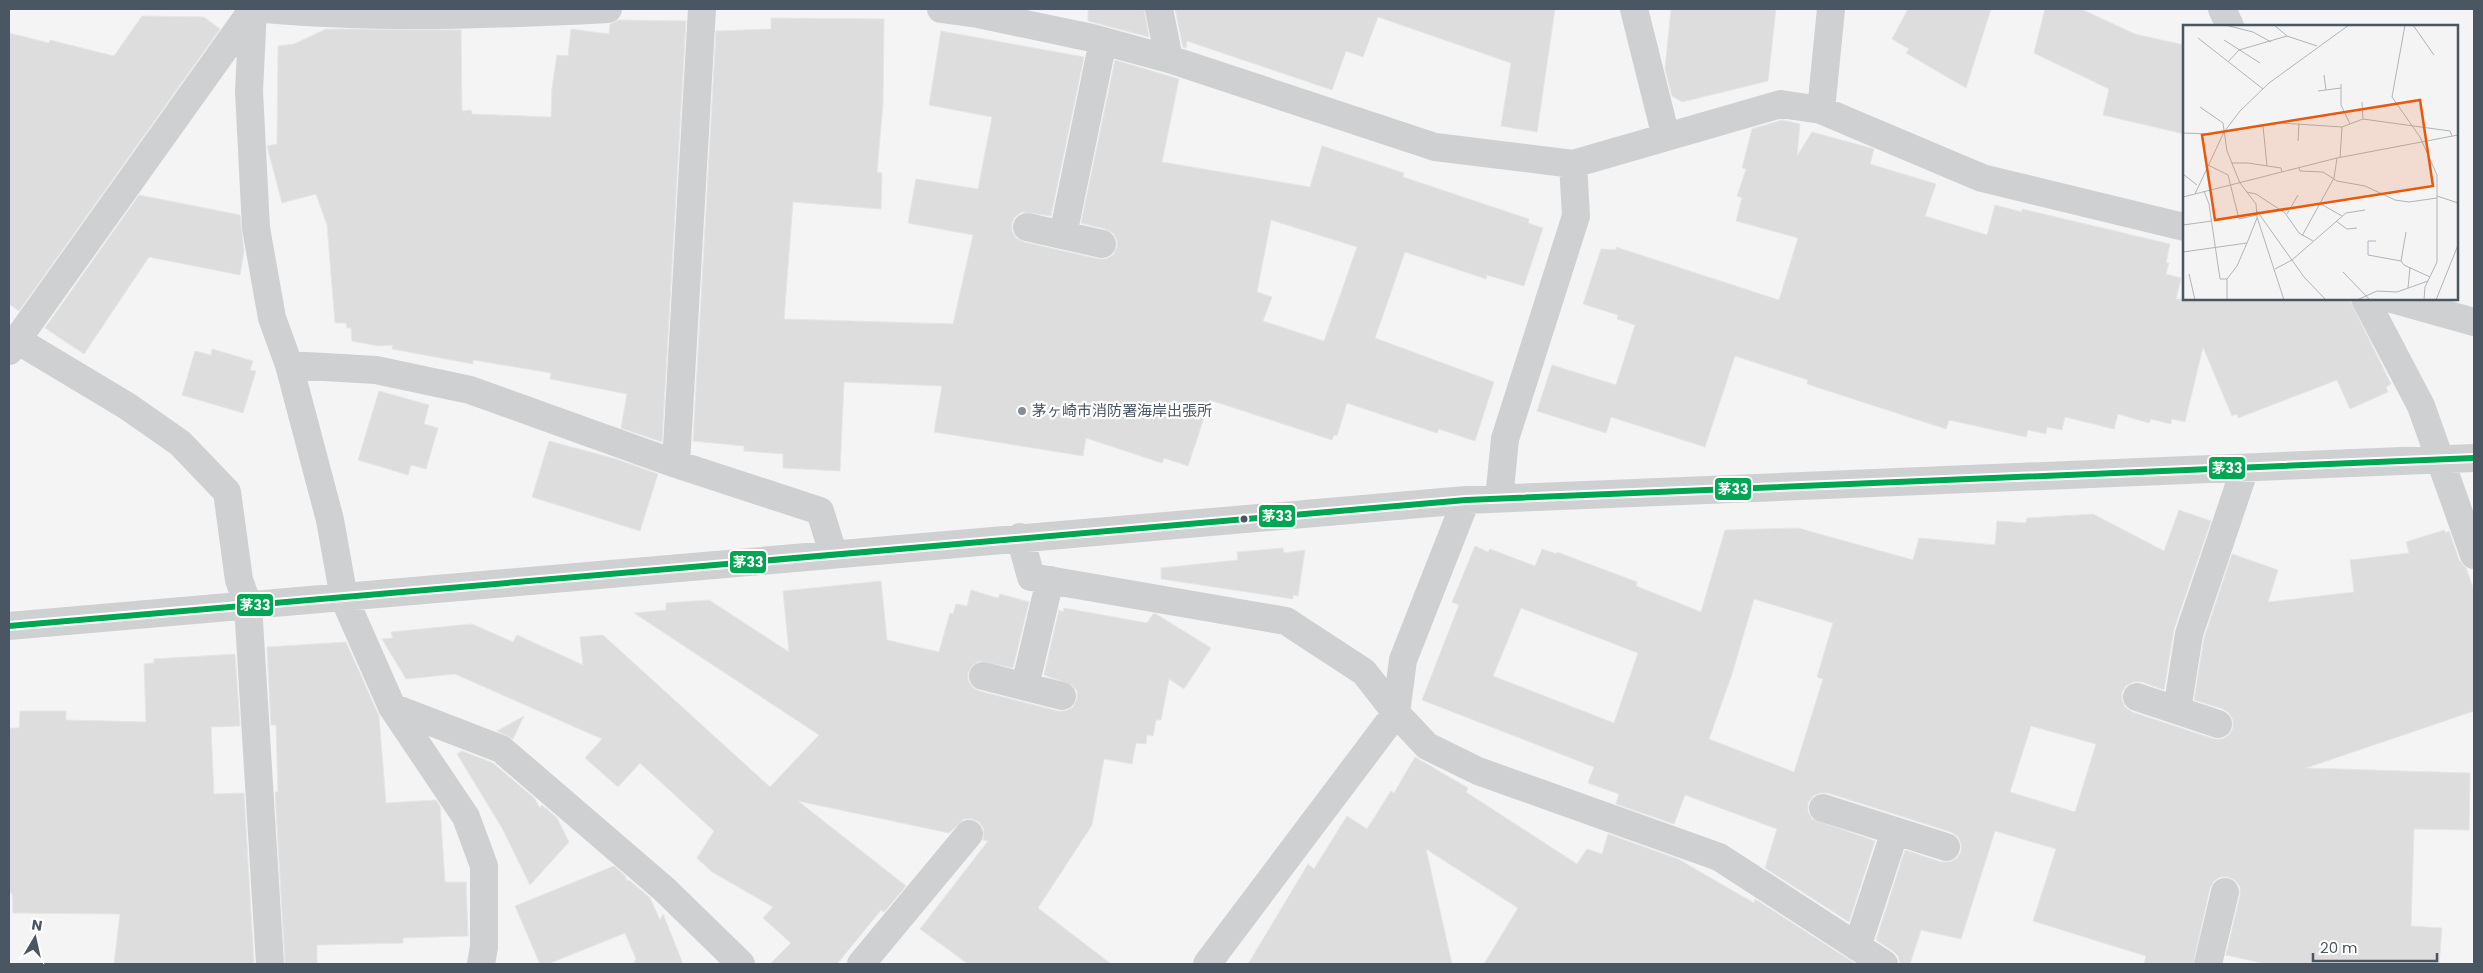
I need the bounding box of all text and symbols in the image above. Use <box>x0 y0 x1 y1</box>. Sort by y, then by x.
inset map <box>2183 25 2458 300</box>
place label: 茅ヶ崎市消防署海岸出張所 <box>1032 400 1212 421</box>
marker: 茅ヶ崎市消防署海岸出張所 <box>1016 405 1028 417</box>
line badge: 茅33 <box>2208 456 2246 480</box>
text: 茅33 <box>2212 458 2242 478</box>
line badge: 茅33 <box>1714 477 1752 501</box>
text: 茅33 <box>1718 479 1748 499</box>
line badge: 茅33 <box>1258 504 1296 528</box>
text: 茅33 <box>1262 506 1292 526</box>
unlabelled marker <box>1239 514 1249 524</box>
line badge: 茅33 <box>729 550 767 574</box>
text: 茅33 <box>733 552 763 572</box>
line badge: 茅33 <box>236 593 274 617</box>
text: 茅33 <box>240 595 270 615</box>
north arrow <box>10 913 60 963</box>
text: N <box>30 914 44 936</box>
scale bar <box>2313 930 2437 962</box>
text: 20 m <box>2320 937 2358 958</box>

